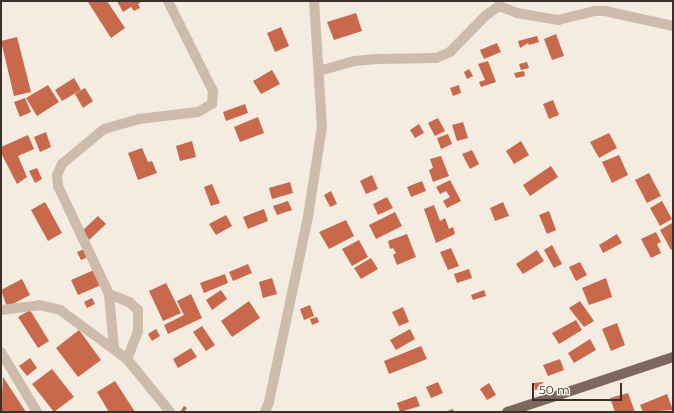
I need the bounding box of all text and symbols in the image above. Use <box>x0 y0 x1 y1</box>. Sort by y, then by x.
scale bar <box>534 375 624 401</box>
text: 50 m <box>539 382 570 397</box>

